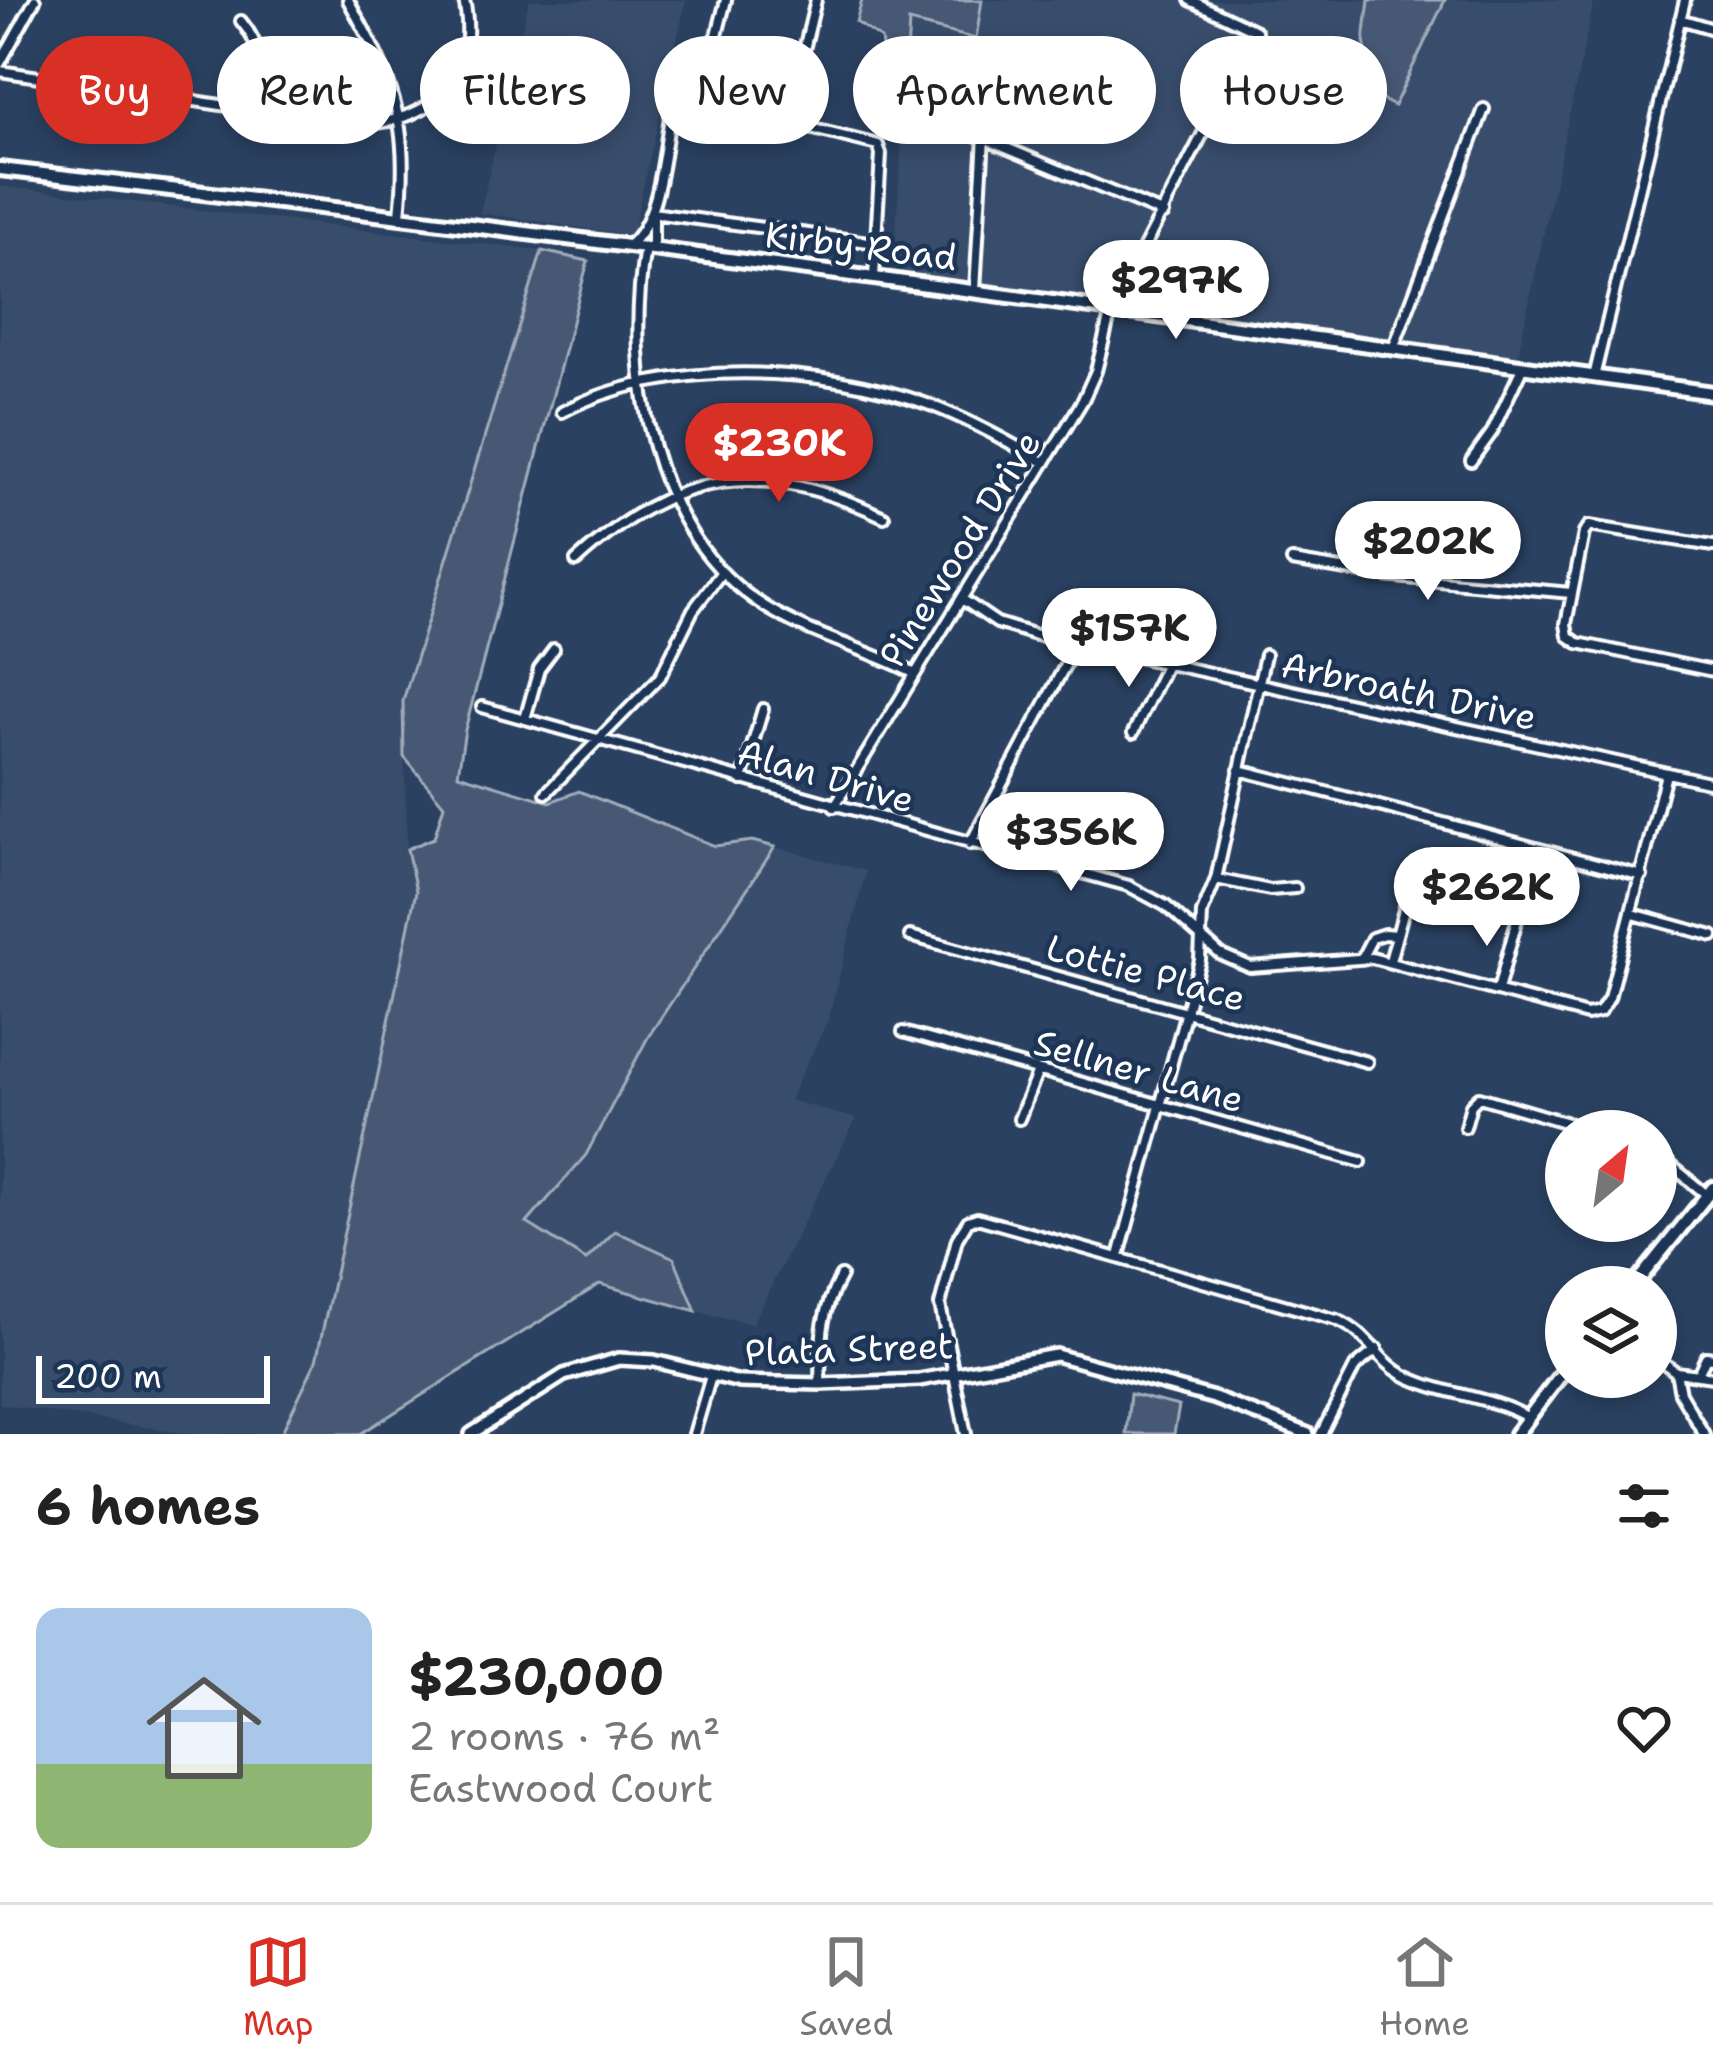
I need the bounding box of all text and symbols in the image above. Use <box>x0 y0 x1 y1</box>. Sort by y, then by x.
chip: Buy <box>36 36 193 144</box>
chip: Rent <box>217 36 396 144</box>
chip: Filters <box>420 36 630 144</box>
chip: New <box>654 36 829 144</box>
chip: Apartment <box>853 36 1156 144</box>
chip: House <box>1180 36 1387 144</box>
street label: Kirby Road <box>762 210 960 282</box>
pin: $297K <box>1092 240 1260 342</box>
text: $297K <box>1110 253 1242 305</box>
pin: $230K <box>695 403 863 505</box>
text: $230K <box>712 416 846 468</box>
street label: Pinewood Drive <box>868 421 1052 677</box>
pin: $202K <box>1344 501 1512 603</box>
text: $202K <box>1362 514 1494 566</box>
pin: $157K <box>1045 588 1213 690</box>
text: $157K <box>1069 601 1189 653</box>
street label: Arbroath Drive <box>1277 640 1541 742</box>
street label: Alan Drive <box>732 727 920 825</box>
pin: $356K <box>987 792 1155 894</box>
text: $356K <box>1005 805 1137 857</box>
pin: $262K <box>1403 847 1571 949</box>
text: $262K <box>1421 860 1553 912</box>
street label: Lottie Place <box>1041 923 1251 1023</box>
street label: Sellner Lane <box>1028 1018 1250 1124</box>
north arrow <box>1545 1110 1677 1242</box>
map controls <box>1545 1110 1677 1398</box>
button: layers <box>1545 1266 1677 1398</box>
street label: Plata Street <box>744 1321 954 1377</box>
scale bar <box>36 1350 270 1403</box>
text: 200 m <box>54 1354 162 1399</box>
text: 6 homes <box>36 1472 260 1540</box>
icon: filters <box>1611 1473 1677 1539</box>
text: $230,000 <box>408 1642 664 1710</box>
icon: home <box>132 1656 276 1800</box>
icon: heart <box>1611 1695 1677 1761</box>
text: 2 rooms · 76 m² <box>408 1710 720 1762</box>
text: Eastwood Court <box>408 1762 713 1814</box>
tab: Map <box>243 1929 314 2046</box>
tab: Saved <box>800 1929 893 2046</box>
tab: Home <box>1379 1929 1470 2046</box>

